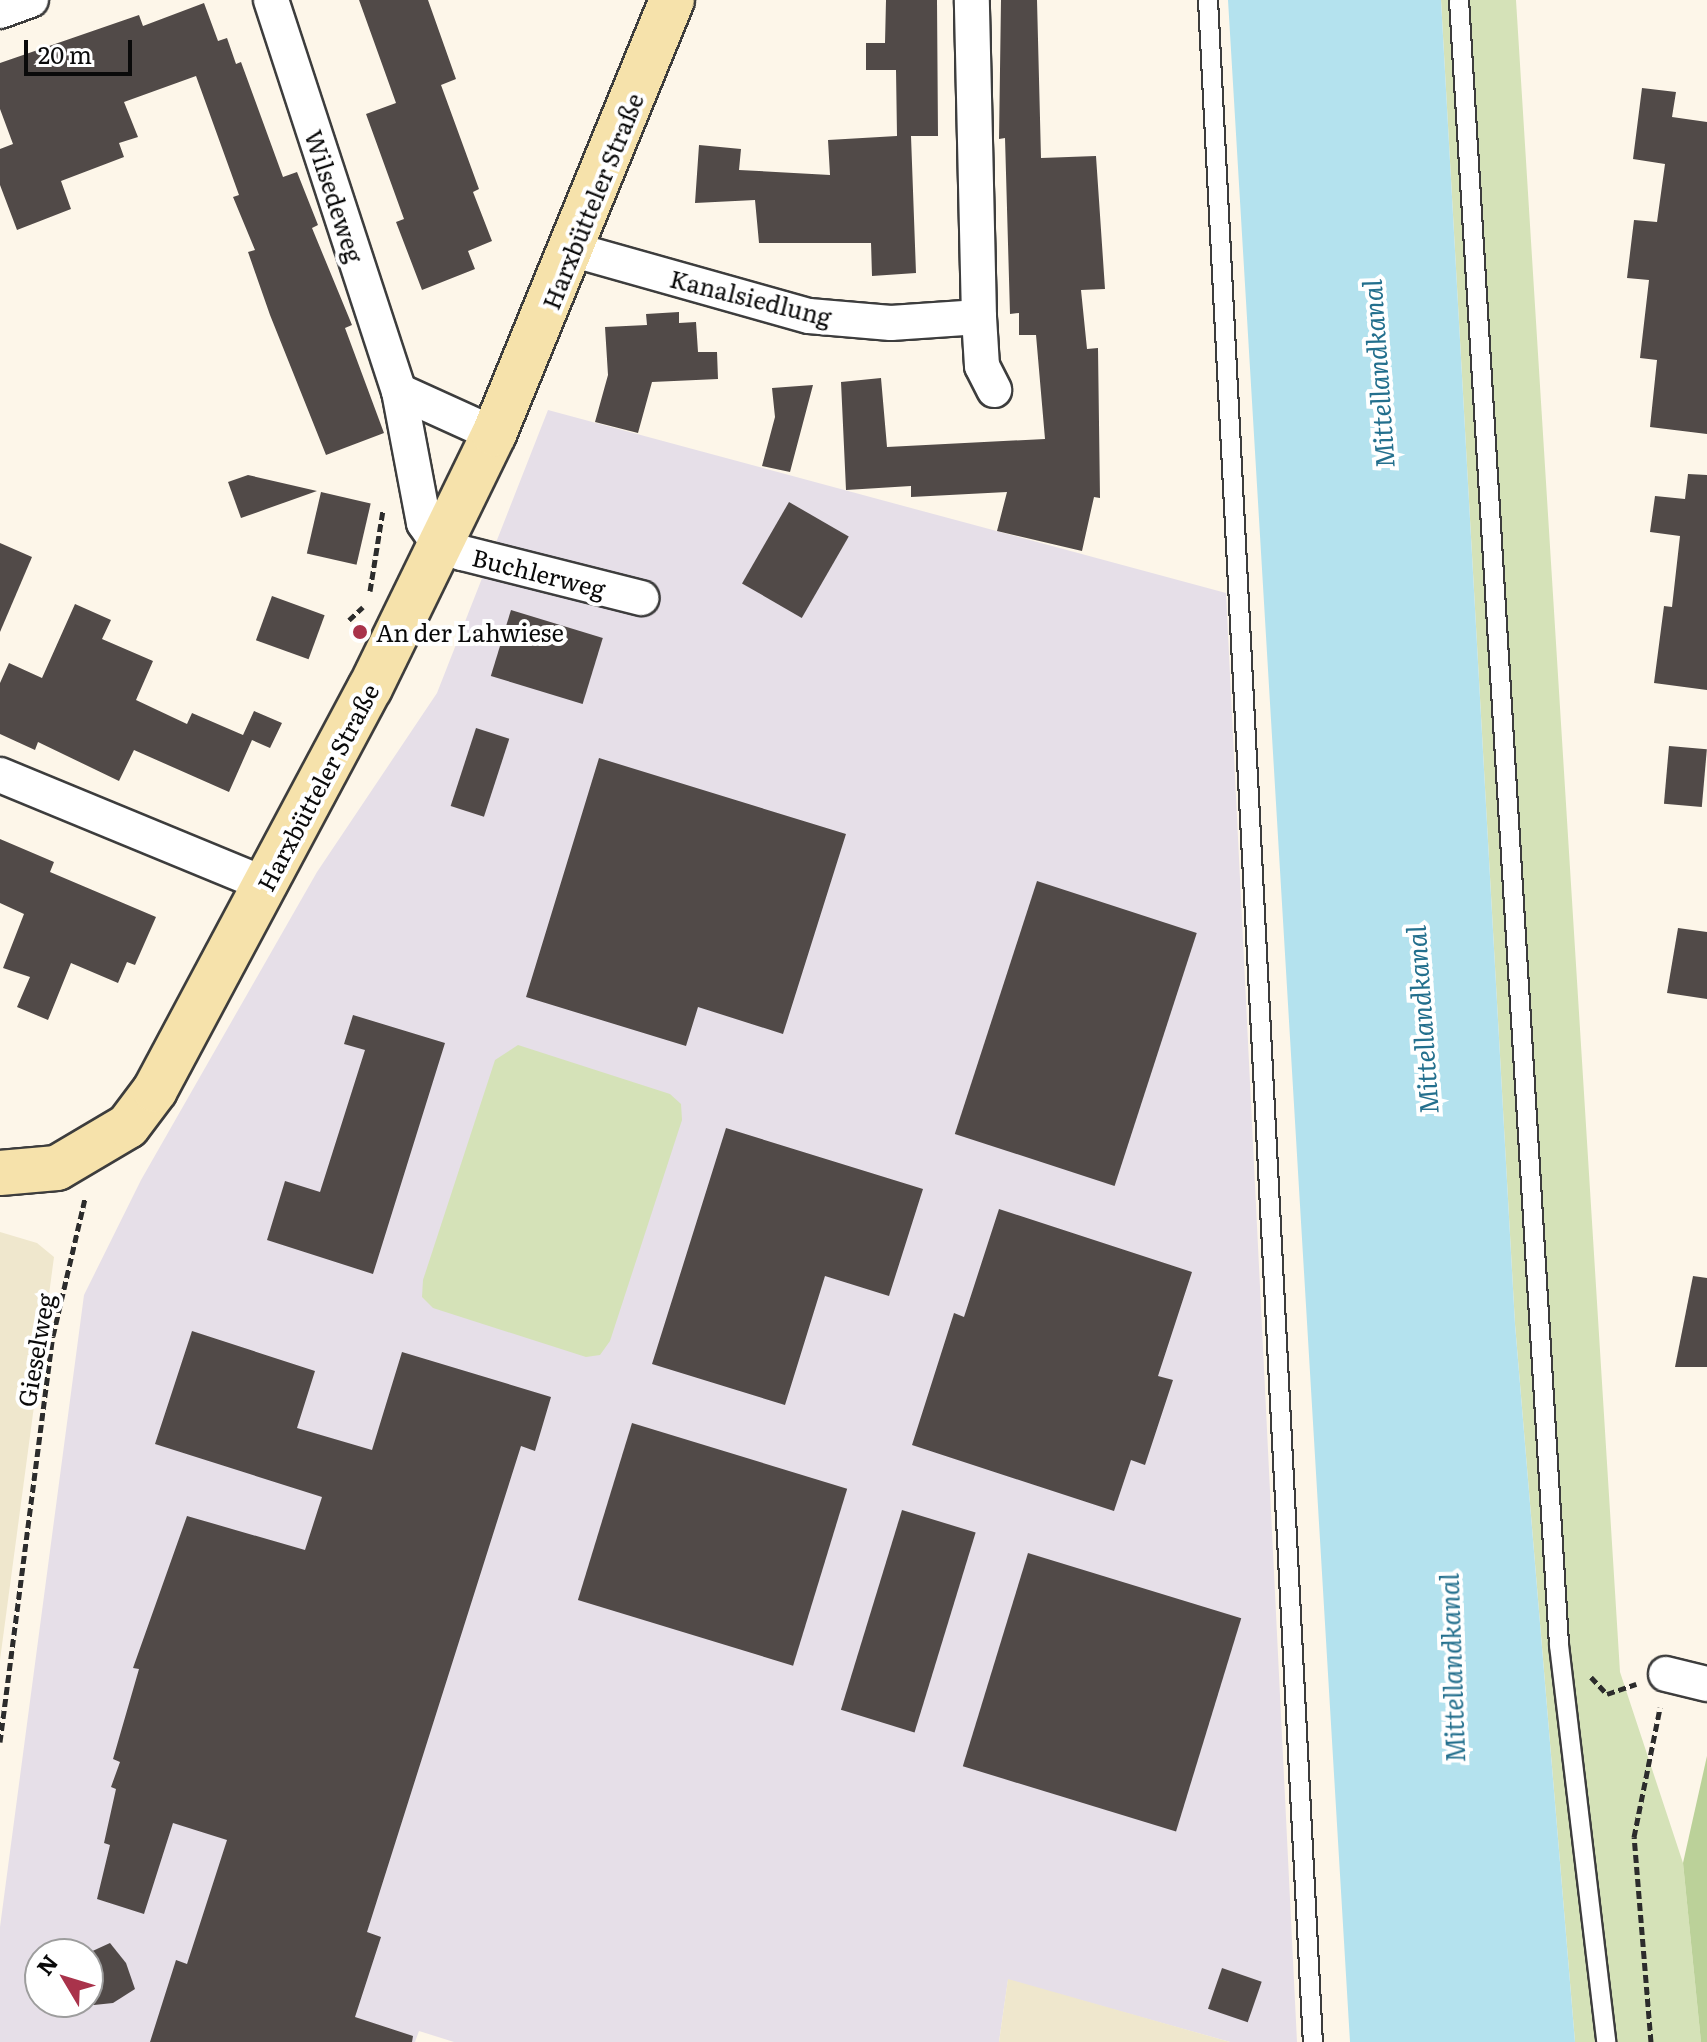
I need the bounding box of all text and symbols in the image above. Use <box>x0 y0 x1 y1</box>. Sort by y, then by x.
scale bar <box>28 24 136 74</box>
text: 20 m <box>38 36 92 71</box>
street label: Harxbütteler Straße <box>536 89 648 313</box>
street label: Wilsedeweg <box>300 126 370 266</box>
street label: Kanalsiedlung <box>667 263 835 331</box>
water label: Mittellandkanal <box>1355 279 1399 469</box>
street label: Buchlerweg <box>469 542 609 602</box>
place label: An der Lahwiese <box>376 618 564 646</box>
marker: An der Lahwiese <box>351 623 369 641</box>
street label: Harxbütteler Straße <box>250 679 384 895</box>
water label: Mittellandkanal <box>1399 925 1443 1115</box>
street label: Gieselweg <box>11 1291 59 1409</box>
water label: Mittellandkanal <box>1432 1573 1470 1763</box>
north arrow <box>24 1938 104 2018</box>
text: N <box>28 1947 65 1982</box>

